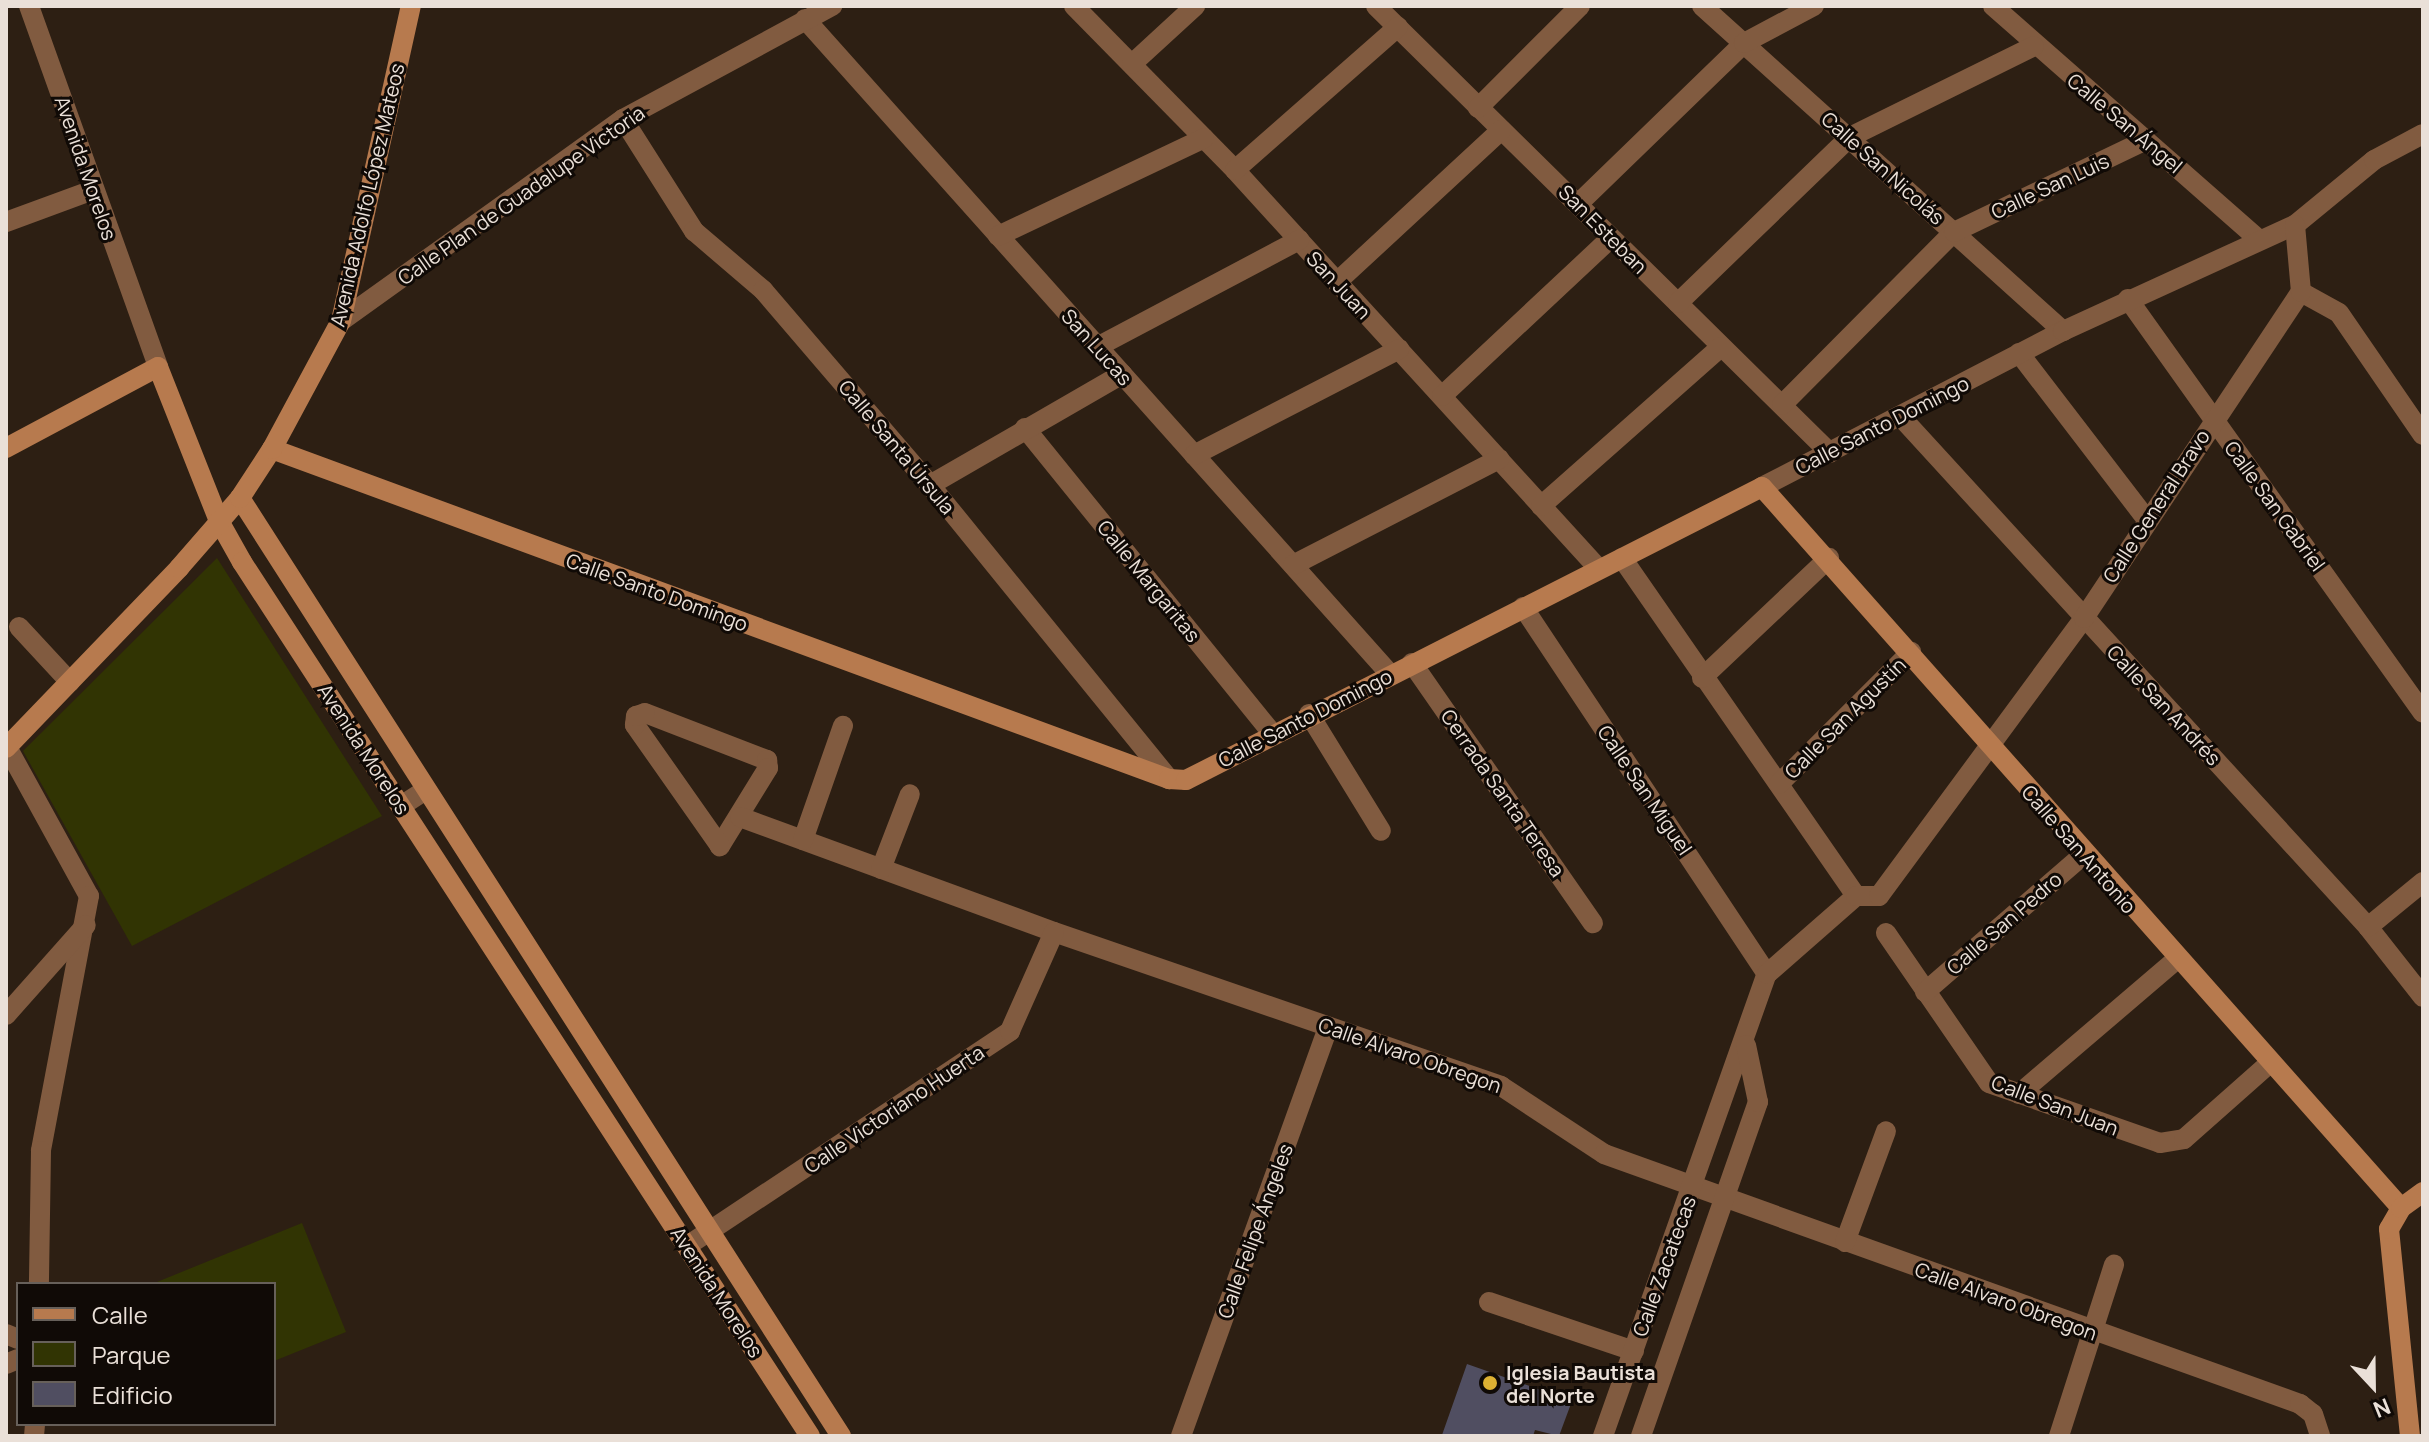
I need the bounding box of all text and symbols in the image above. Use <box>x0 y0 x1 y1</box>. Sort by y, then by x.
street label: Avenida Adolfo López Mateos <box>325 61 409 329</box>
street label: Calle San Ángel <box>2063 68 2187 178</box>
street label: Avenida Morelos <box>50 93 122 243</box>
street label: Calle Plan de Guadalupe Victoria <box>393 100 649 290</box>
street label: Calle San Nicolás <box>1817 107 1949 229</box>
street label: Calle San Luis <box>1987 148 2113 224</box>
street label: San Esteban <box>1554 180 1652 278</box>
street label: San Juan <box>1302 246 1376 324</box>
street label: San Lucas <box>1057 304 1137 390</box>
street label: Calle Santo Domingo <box>1791 371 1973 479</box>
street label: Calle Santa Úrsula <box>834 375 960 519</box>
street label: Calle General Bravo <box>2098 425 2214 587</box>
street label: Calle San Gabriel <box>2220 436 2330 576</box>
street label: Calle Margaritas <box>1093 515 1205 647</box>
street label: Calle Santo Domingo <box>563 548 751 636</box>
street label: Calle San Andrés <box>2102 640 2226 770</box>
street label: Calle San Agustín <box>1780 653 1910 783</box>
street label: Calle Santo Domingo <box>1214 664 1396 772</box>
street label: Avenida Morelos <box>313 679 415 819</box>
street label: Cerrada Santa Teresa <box>1436 705 1570 881</box>
street label: Calle San Miguel <box>1593 721 1697 859</box>
street label: Calle San Antonio <box>2017 780 2141 918</box>
street label: Calle San Pedro <box>1942 867 2066 979</box>
street label: Calle Alvaro Obregon <box>1315 1012 1505 1098</box>
street label: Calle Victoriano Huerta <box>800 1040 988 1178</box>
street label: Calle San Juan <box>1988 1070 2122 1140</box>
street label: Calle Felipe Ángeles <box>1212 1141 1298 1321</box>
street label: Calle Zacatecas <box>1627 1192 1701 1340</box>
street label: Avenida Morelos <box>666 1222 768 1362</box>
street label: Calle Alvaro Obregon <box>1912 1257 2100 1345</box>
legend <box>16 1282 276 1426</box>
text: Calle <box>92 1298 148 1331</box>
text: Parque <box>92 1338 170 1371</box>
north arrow <box>2333 1346 2413 1426</box>
place label: Iglesia Bautista del Norte <box>1506 1360 1655 1407</box>
marker: Iglesia Bautista del Norte <box>1481 1374 1499 1392</box>
text: Edificio <box>92 1378 173 1411</box>
text: N <box>2369 1391 2395 1425</box>

